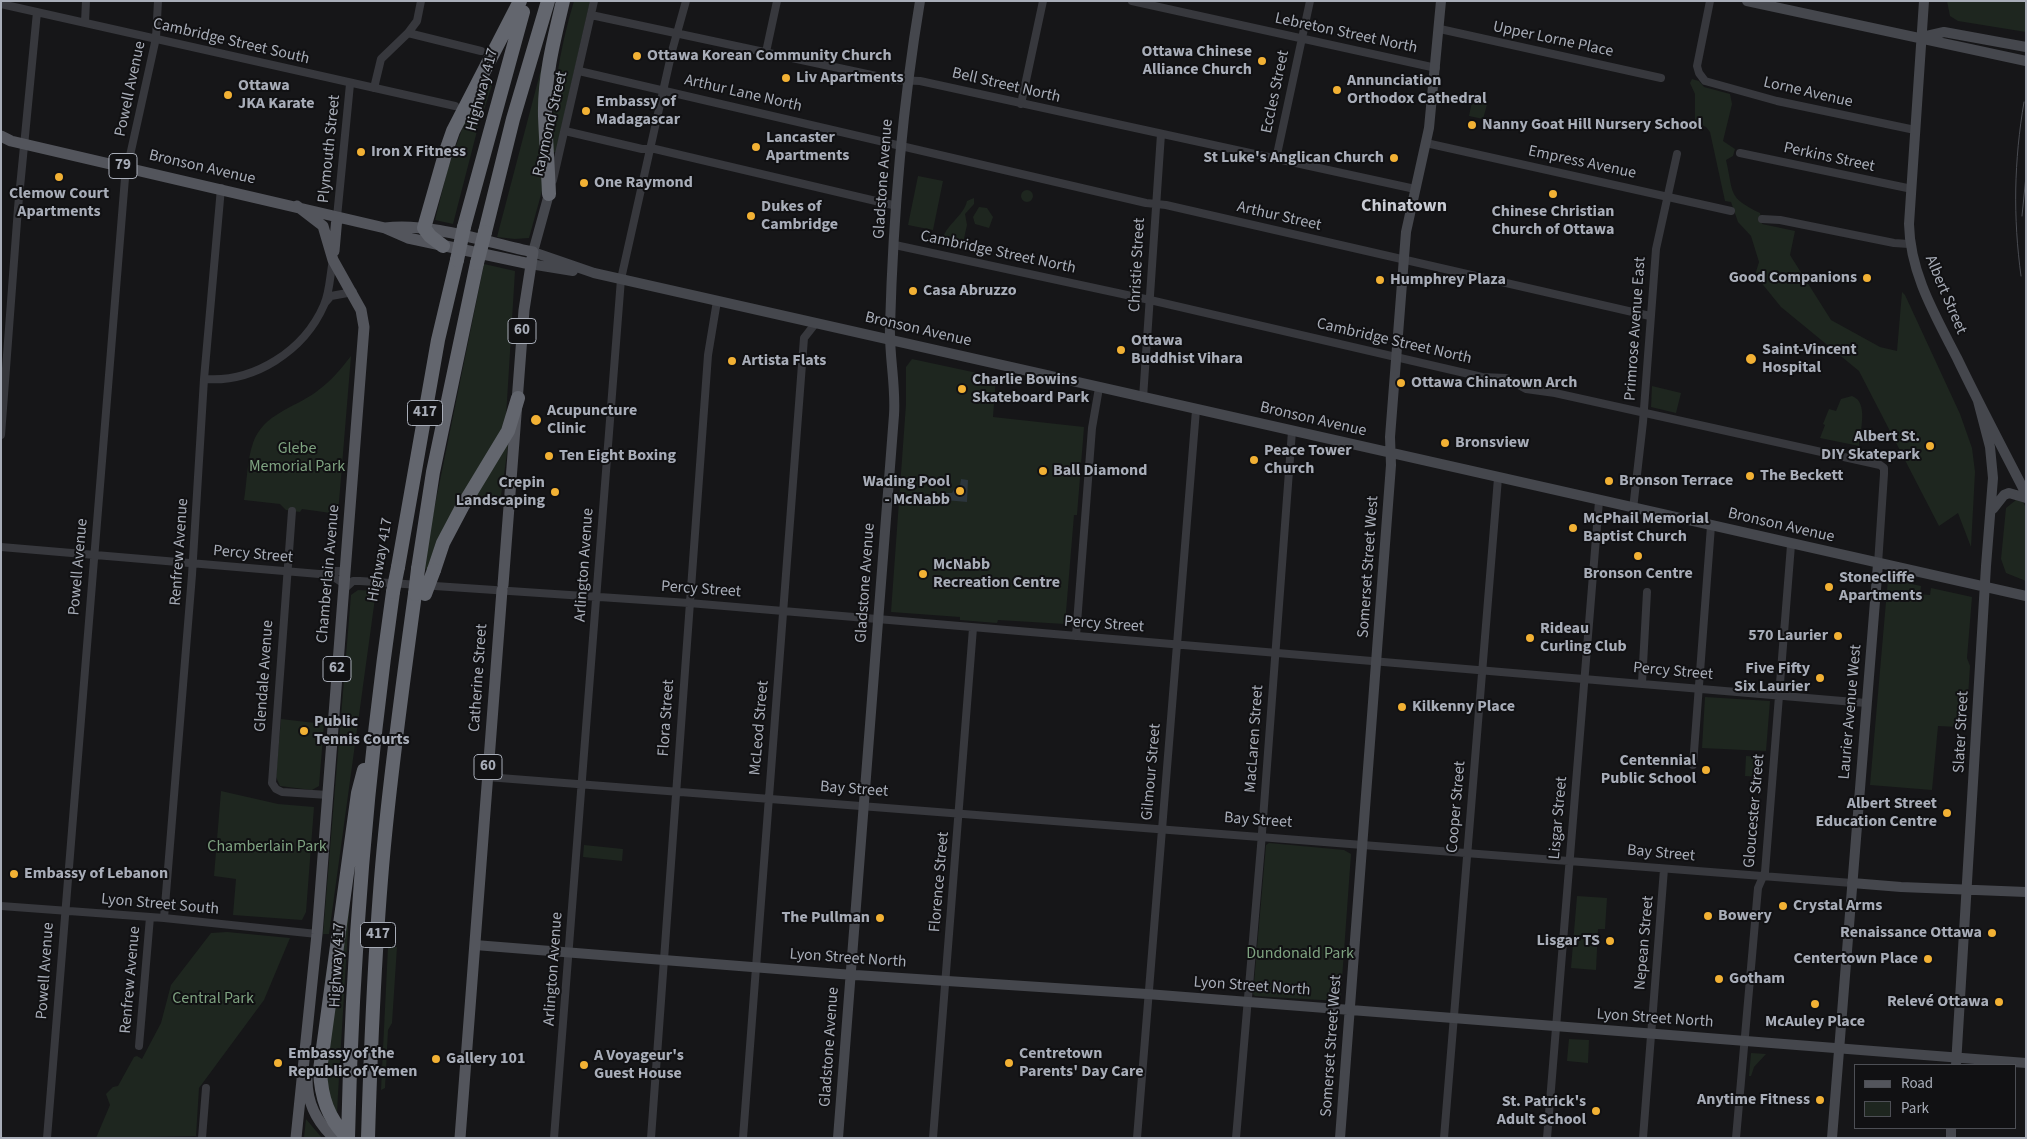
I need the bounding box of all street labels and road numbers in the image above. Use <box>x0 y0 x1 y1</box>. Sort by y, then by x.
street label: Lebreton Street North <box>1273 10 1419 58</box>
street label: Cambridge Street South <box>151 15 311 69</box>
street label: Upper Lorne Place <box>1491 18 1615 62</box>
street label: Powell Avenue <box>111 39 151 139</box>
street label: Highway 417 <box>463 46 503 134</box>
street label: Eccles Street <box>1258 49 1294 135</box>
street label: Bell Street North <box>950 64 1062 108</box>
street label: Raymond Street <box>530 70 572 178</box>
street label: Arthur Lane North <box>682 71 804 117</box>
street label: Lorne Avenue <box>1762 73 1854 113</box>
street label: Plymouth Street <box>315 94 345 204</box>
street label: Gladstone Avenue <box>870 118 898 240</box>
street label: Perkins Street <box>1782 139 1876 177</box>
street label: Empress Avenue <box>1526 142 1638 184</box>
street label: Bronson Avenue <box>147 146 257 190</box>
road number: 79 <box>109 154 137 178</box>
street label: Arthur Street <box>1235 198 1323 236</box>
street label: Christie Street <box>1126 217 1150 313</box>
street label: Cambridge Street North <box>918 227 1078 279</box>
street label: Albert Street <box>1920 253 1970 337</box>
street label: Primrose Avenue East <box>1621 256 1651 402</box>
street label: Bronson Avenue <box>863 308 973 352</box>
street label: Cambridge Street North <box>1315 315 1473 369</box>
road number: 60 <box>508 318 536 344</box>
street label: Bronson Avenue <box>1258 398 1368 442</box>
road number: 417 <box>408 400 442 426</box>
street label: Somerset Street West <box>1354 495 1384 639</box>
street label: Renfrew Avenue <box>167 498 193 606</box>
street label: Chamberlain Avenue <box>313 504 345 644</box>
street label: Bronson Avenue <box>1726 504 1836 548</box>
street label: Arlington Avenue <box>571 507 599 623</box>
street label: Highway 417 <box>364 516 398 604</box>
street label: Powell Avenue <box>65 518 93 616</box>
street label: Gladstone Avenue <box>852 522 880 644</box>
street label: Percy Street <box>212 542 294 568</box>
street label: Percy Street <box>660 578 742 602</box>
street label: Percy Street <box>1063 613 1145 637</box>
street label: Glendale Avenue <box>252 619 278 733</box>
street label: Catherine Street <box>466 623 492 733</box>
street label: Laurier Avenue West <box>1836 644 1866 780</box>
road number: 62 <box>323 656 351 682</box>
street label: Percy Street <box>1632 659 1714 685</box>
street label: Flora Street <box>655 679 679 757</box>
street label: McLeod Street <box>746 680 774 776</box>
street label: MacLaren Street <box>1242 684 1268 794</box>
street label: Slater Street <box>1950 690 1974 774</box>
street label: Gilmour Street <box>1138 723 1166 821</box>
street label: Gloucester Street <box>1740 753 1770 869</box>
road number: 60 <box>474 754 502 780</box>
street label: Cooper Street <box>1443 760 1471 854</box>
street label: Lisgar Street <box>1546 776 1572 860</box>
street label: Bay Street <box>819 778 889 802</box>
street label: Bay Street <box>1223 809 1293 833</box>
street label: Florence Street <box>926 831 954 933</box>
street label: Bay Street <box>1626 841 1696 867</box>
street label: Lyon Street South <box>100 890 220 920</box>
street label: Nepean Street <box>1631 895 1659 991</box>
street label: Arlington Avenue <box>540 911 568 1027</box>
street label: Powell Avenue <box>33 922 59 1020</box>
street label: Highway 417 <box>326 922 350 1008</box>
road number: 417 <box>360 922 396 948</box>
street label: Renfrew Avenue <box>117 926 145 1034</box>
street label: Lyon Street North <box>789 945 907 973</box>
street label: Lyon Street North <box>1193 973 1311 1001</box>
street label: Somerset Street West <box>1317 974 1347 1118</box>
street label: Gladstone Avenue <box>816 986 844 1108</box>
street label: Lyon Street North <box>1596 1005 1714 1033</box>

